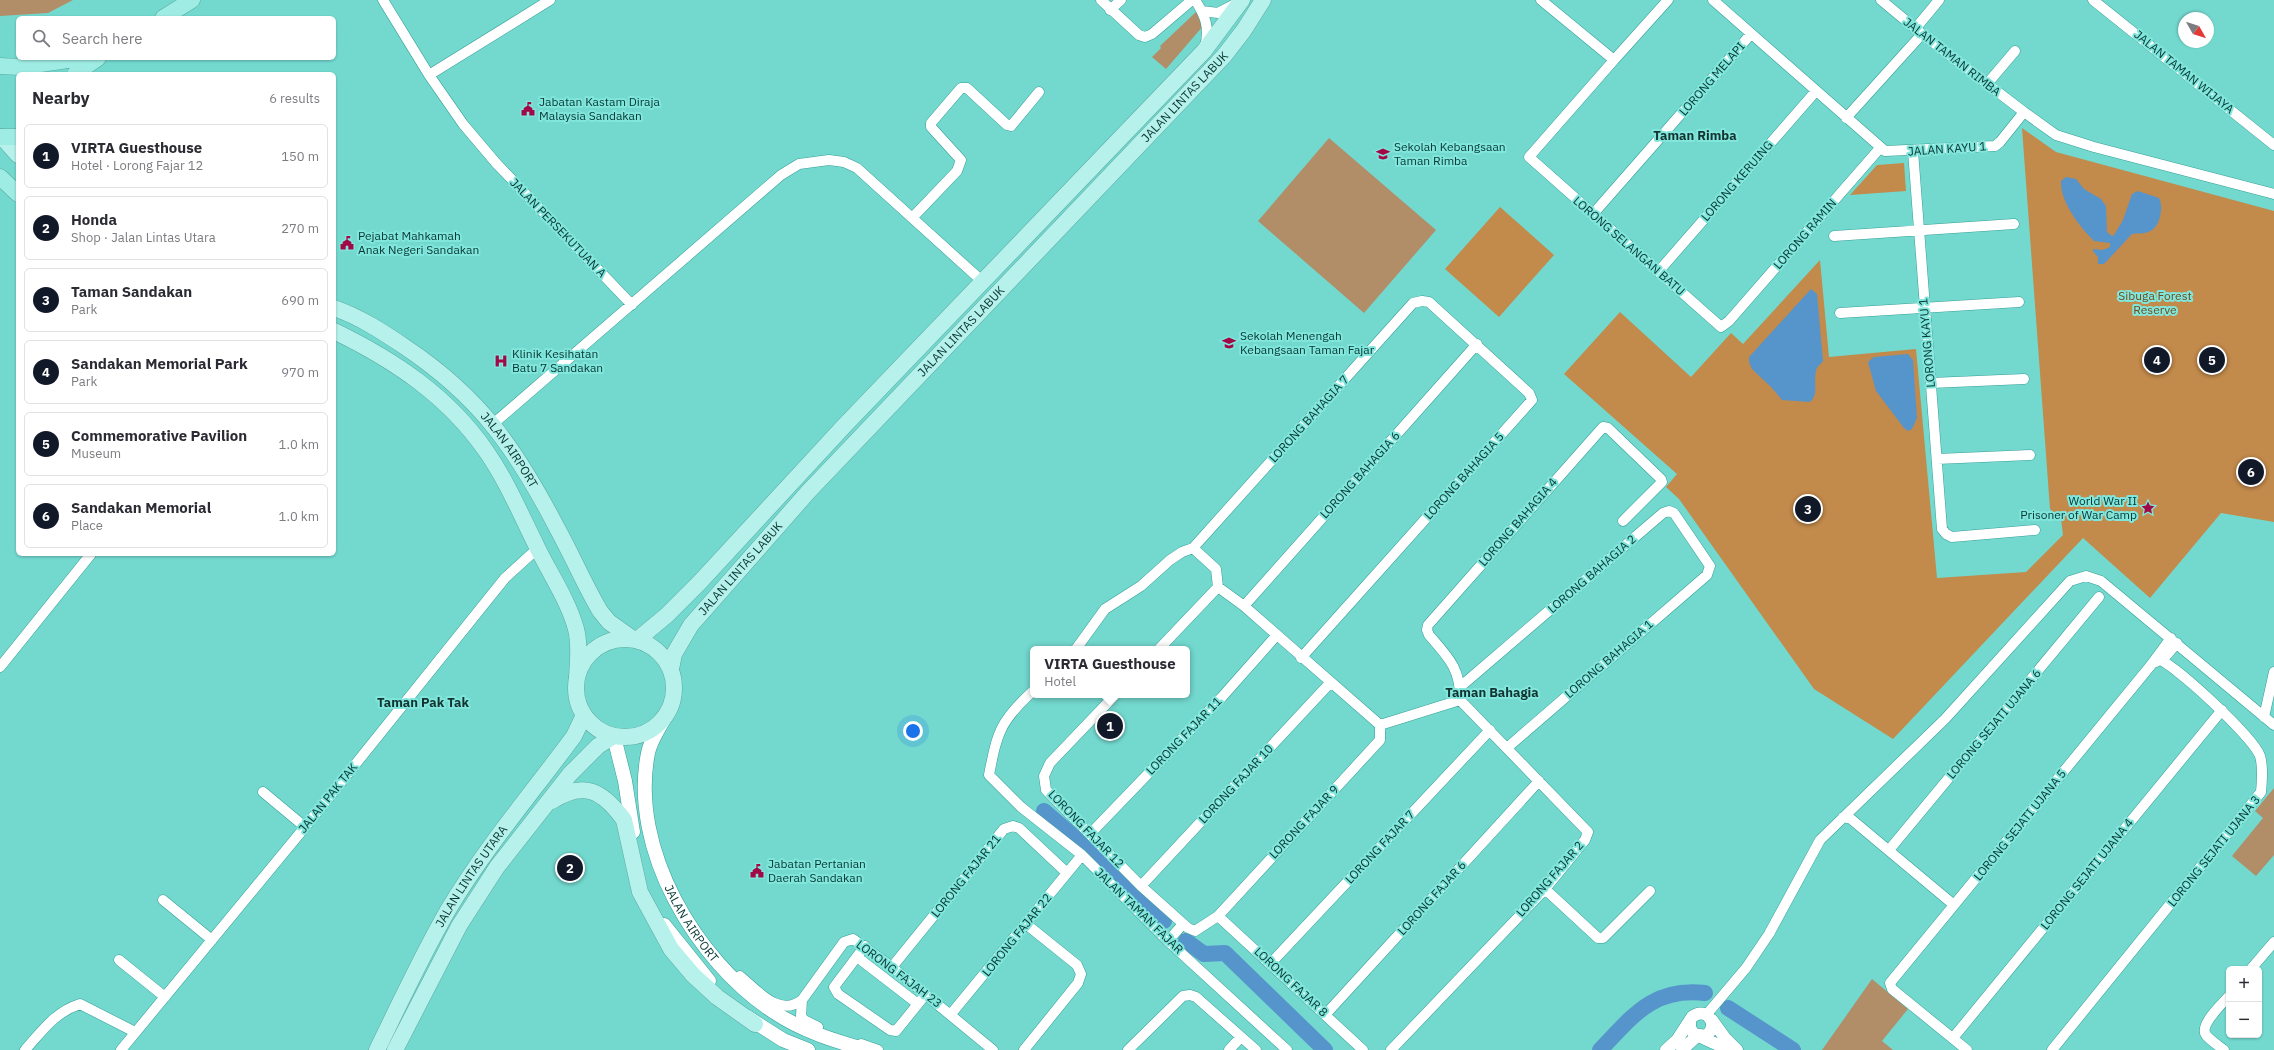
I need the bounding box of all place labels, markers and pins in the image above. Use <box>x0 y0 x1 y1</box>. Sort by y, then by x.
place label: Jabatan Kastam Diraja Malaysia Sandakan <box>539 94 661 123</box>
public building icon: Jabatan Kastam Diraja Malaysia Sandakan <box>520 101 536 117</box>
place label: Sekolah Kebangsaan Taman Rimba <box>1394 139 1506 168</box>
school or university icon: Sekolah Kebangsaan Taman Rimba <box>1375 146 1391 162</box>
place label: Pejabat Mahkamah Anak Negeri Sandakan <box>358 228 479 257</box>
public building icon: Pejabat Mahkamah Anak Negeri Sandakan <box>339 235 355 251</box>
place label: Sekolah Menengah Kebangsaan Taman Fajar <box>1240 328 1375 357</box>
school or university icon: Sekolah Menengah Kebangsaan Taman Fajar <box>1221 335 1237 351</box>
pin: 4 <box>2144 345 2170 375</box>
pin: 5 <box>2199 345 2225 375</box>
place label: Klinik Kesihatan Batu 7 Sandakan <box>512 346 603 375</box>
hospital icon: Klinik Kesihatan Batu 7 Sandakan <box>493 353 509 369</box>
pin: 6 <box>2238 457 2264 487</box>
place label: World War II Prisoner of War Camp <box>2020 493 2137 522</box>
pin: 3 <box>1795 494 1821 524</box>
place icon: World War II Prisoner of War Camp <box>2140 500 2156 516</box>
pin: 1 <box>1097 711 1123 741</box>
pin: 2 <box>557 853 583 883</box>
place label: Jabatan Pertanian Daerah Sandakan <box>768 856 866 885</box>
public building icon: Jabatan Pertanian Daerah Sandakan <box>749 863 765 879</box>

